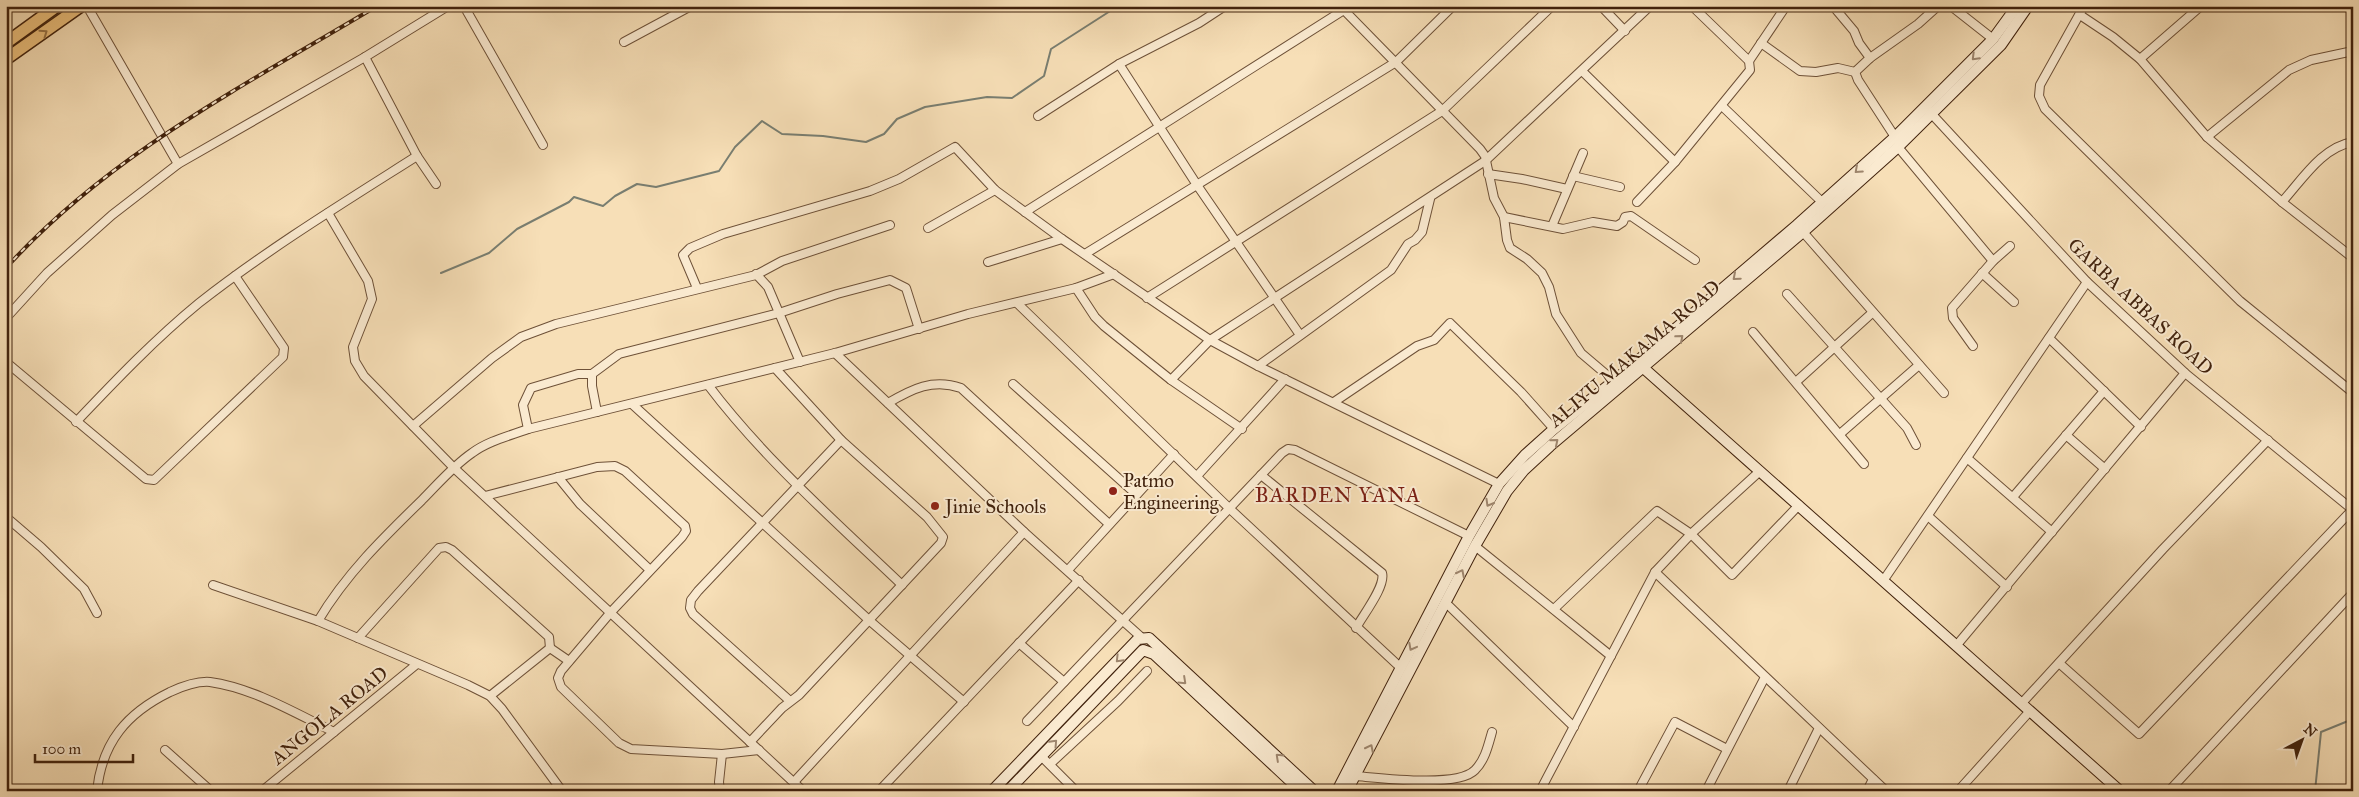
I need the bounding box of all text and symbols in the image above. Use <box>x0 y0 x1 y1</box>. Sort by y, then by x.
one-way arrow <box>38 30 47 39</box>
one-way arrow <box>1972 51 1981 60</box>
one-way arrow <box>1855 164 1864 173</box>
street label: GARBA ABBAS ROAD <box>2063 233 2218 380</box>
one-way arrow <box>1733 271 1742 280</box>
street label: ALIYU MAKAMA ROAD <box>1543 275 1725 432</box>
one-way arrow <box>1674 335 1683 344</box>
one-way arrow <box>1549 438 1558 447</box>
place label: Patmo Engineering <box>1123 469 1219 515</box>
district label: BARDEN YANA <box>1255 482 1421 508</box>
marker: Patmo Engineering <box>1107 485 1119 497</box>
place label: Jinie Schools <box>943 495 1046 519</box>
one-way arrow <box>1485 498 1495 507</box>
marker: Jinie Schools <box>929 500 941 512</box>
one-way arrow <box>1455 569 1465 578</box>
one-way arrow <box>1408 641 1418 650</box>
one-way arrow <box>1116 653 1125 662</box>
street label: ANGOLA ROAD <box>266 661 392 770</box>
one-way arrow <box>1177 675 1186 684</box>
north arrow <box>2276 714 2326 764</box>
text: N <box>2300 720 2320 741</box>
scale bar <box>35 732 132 764</box>
text: 100 m <box>42 740 82 758</box>
one-way arrow <box>1048 740 1057 749</box>
one-way arrow <box>1364 744 1374 753</box>
one-way arrow <box>1275 754 1284 763</box>

